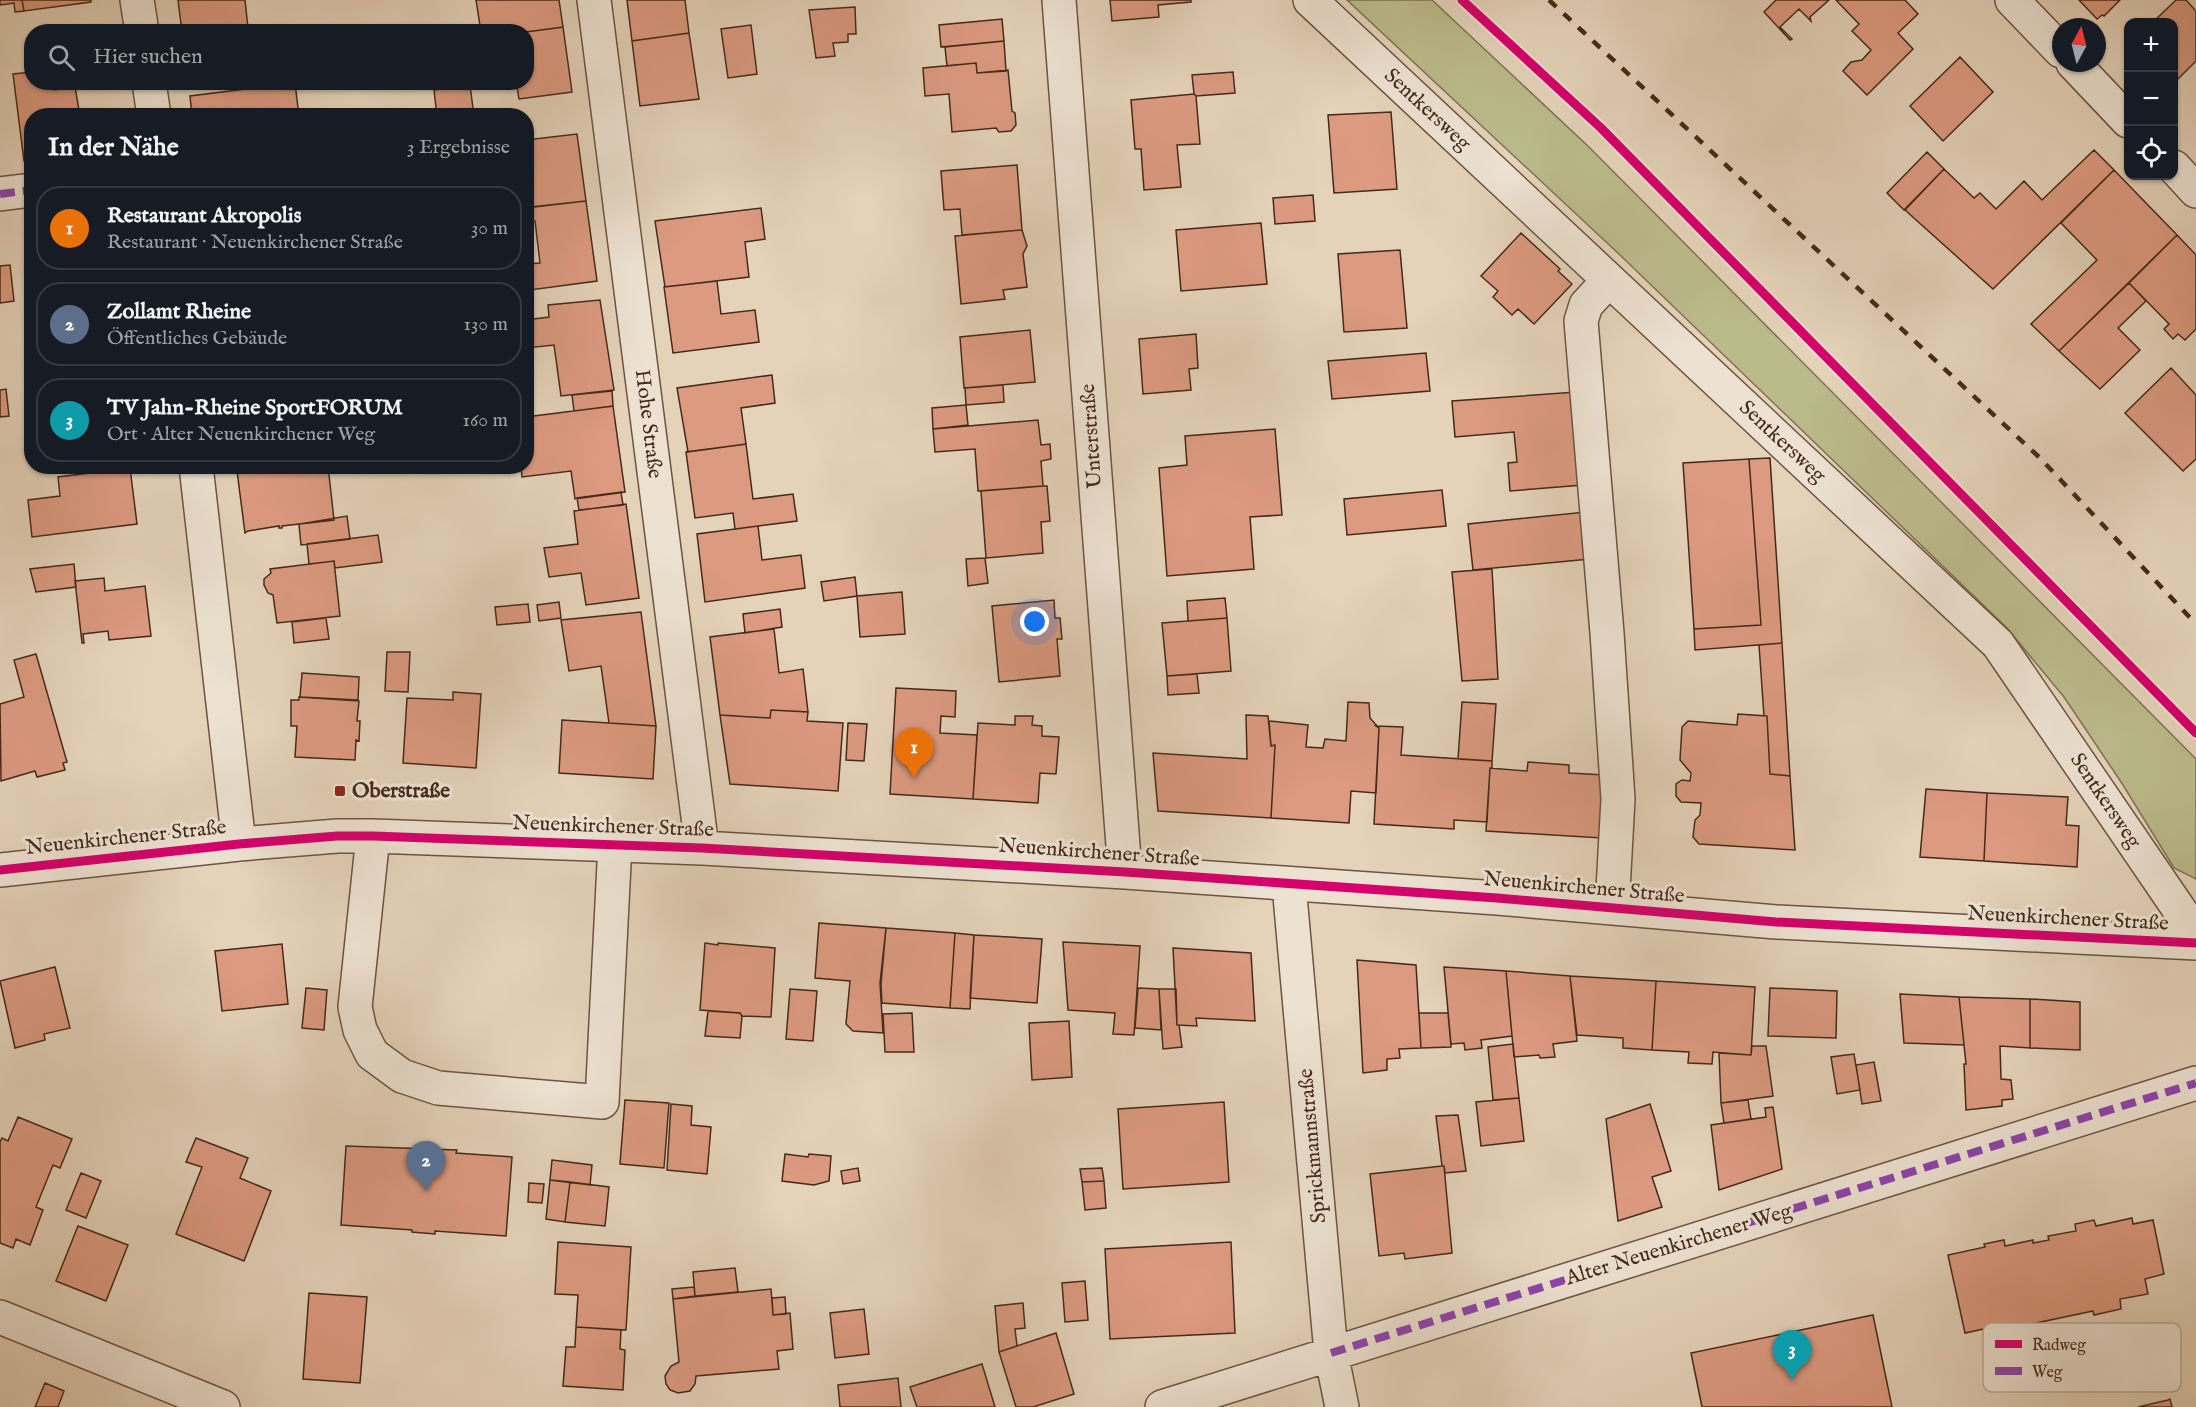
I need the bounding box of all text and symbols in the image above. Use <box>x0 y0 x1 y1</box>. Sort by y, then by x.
north arrow <box>2052 18 2106 72</box>
map controls <box>2124 18 2178 180</box>
button: + <box>2124 18 2178 72</box>
search box <box>24 24 534 90</box>
icon: search <box>45 41 78 74</box>
text: Hier suchen <box>93 43 203 71</box>
street label: Sentkersweg <box>1378 63 1477 158</box>
button: − <box>2124 72 2178 126</box>
button: locate <box>2124 126 2178 180</box>
text: In der Nähe <box>48 131 179 164</box>
text: 3 Ergebnisse <box>407 135 510 160</box>
text: Restaurant Akropolis <box>107 202 301 230</box>
text: 1 <box>66 216 73 241</box>
text: 30 m <box>471 216 508 241</box>
text: Restaurant · Neuenkirchener Straße <box>107 230 403 255</box>
text: Zollamt Rheine <box>107 298 251 326</box>
text: 2 <box>65 312 74 337</box>
text: 130 m <box>463 312 508 337</box>
text: Öffentliches Gebäude <box>107 326 287 351</box>
street label: Hohe Straße <box>628 368 668 480</box>
street label: Unterstraße <box>1075 382 1109 489</box>
text: TV Jahn-Rheine SportFORUM <box>107 394 403 422</box>
street label: Sentkersweg <box>1733 395 1832 490</box>
text: 3 <box>66 408 73 433</box>
text: 160 m <box>462 408 508 433</box>
text: Ort · Alter Neuenkirchener Weg <box>107 422 375 447</box>
your location <box>1020 607 1049 636</box>
pin: 1 <box>894 728 934 778</box>
street label: Sentkersweg <box>2063 748 2147 854</box>
place label: Oberstraße <box>352 778 450 805</box>
marker: Oberstraße <box>333 784 347 798</box>
street label: Neuenkirchener Straße <box>512 810 715 844</box>
street label: Neuenkirchener Straße <box>24 814 228 862</box>
street label: Neuenkirchener Straße <box>997 832 1201 874</box>
street label: Neuenkirchener Straße <box>1482 866 1686 910</box>
street label: Neuenkirchener Straße <box>1967 900 2170 938</box>
street label: Sprickmannstraße <box>1293 1067 1333 1224</box>
pin: 2 <box>406 1142 446 1191</box>
street label: Alter Neuenkirchener Weg <box>1561 1197 1796 1293</box>
legend <box>1983 1323 2181 1392</box>
pin: 3 <box>1772 1330 1812 1380</box>
text: Radweg <box>2032 1336 2086 1356</box>
text: Weg <box>2032 1363 2063 1383</box>

